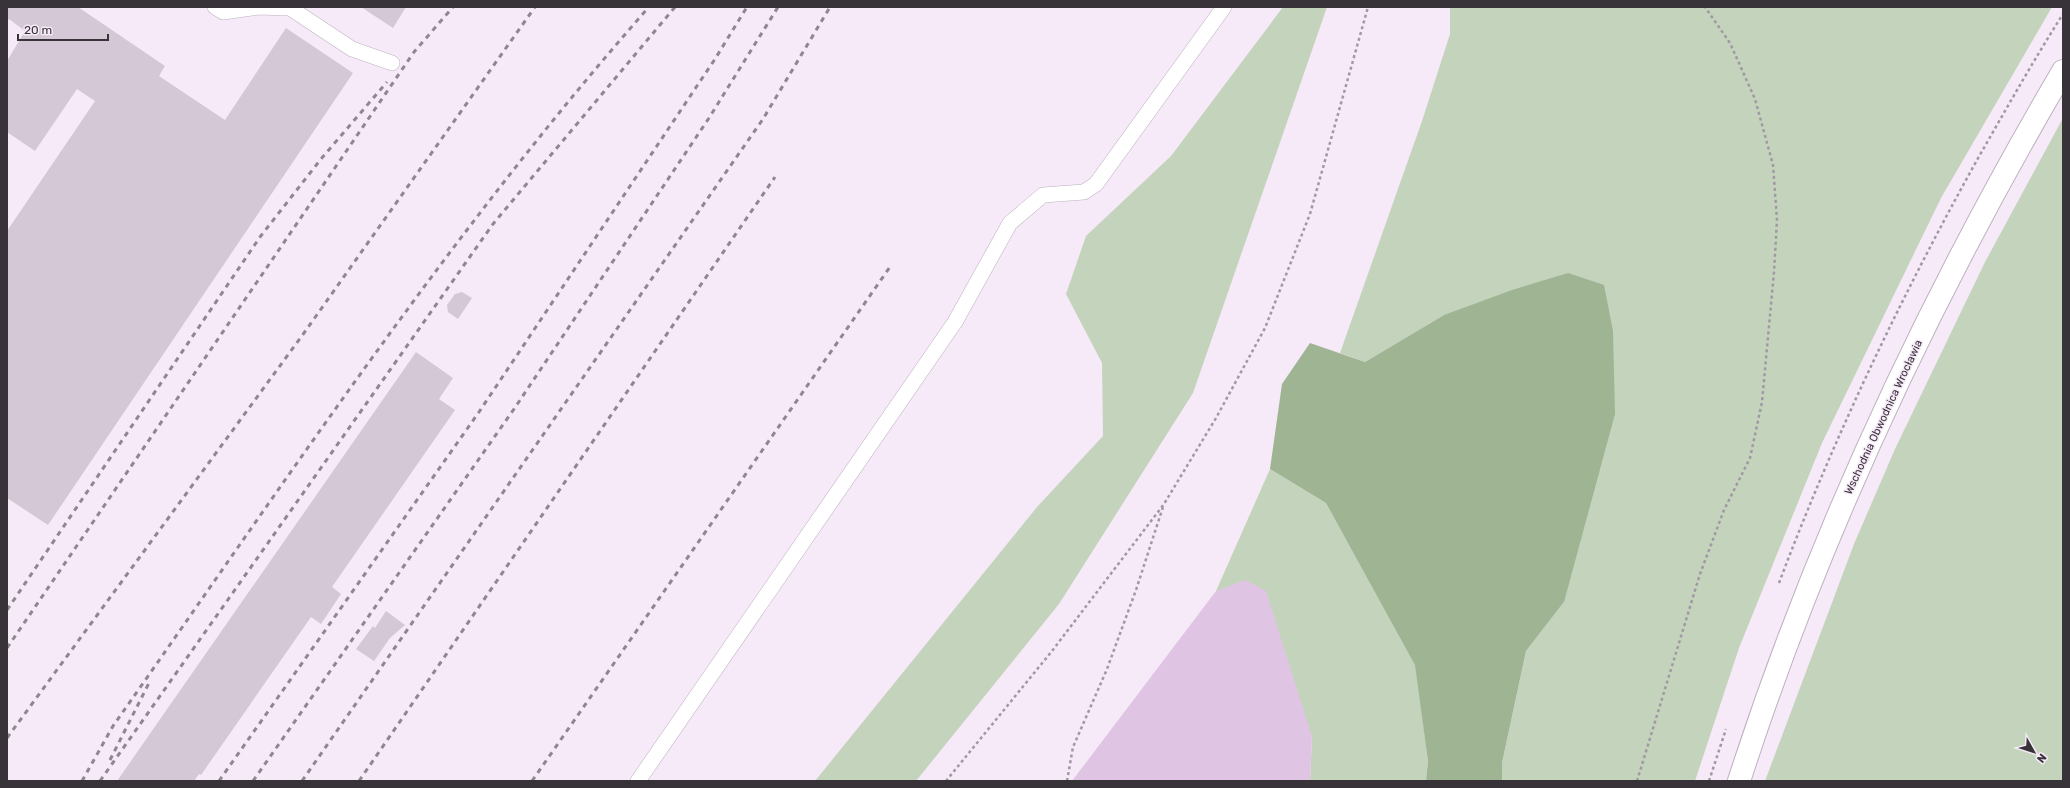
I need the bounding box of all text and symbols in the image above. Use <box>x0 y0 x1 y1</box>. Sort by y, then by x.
scale bar <box>18 16 108 42</box>
text: 20 m <box>24 23 52 37</box>
street label: Wschodnia Obwodnica Wrocławia <box>1842 338 1925 497</box>
north arrow <box>2014 732 2054 772</box>
text: N <box>2034 751 2049 765</box>

